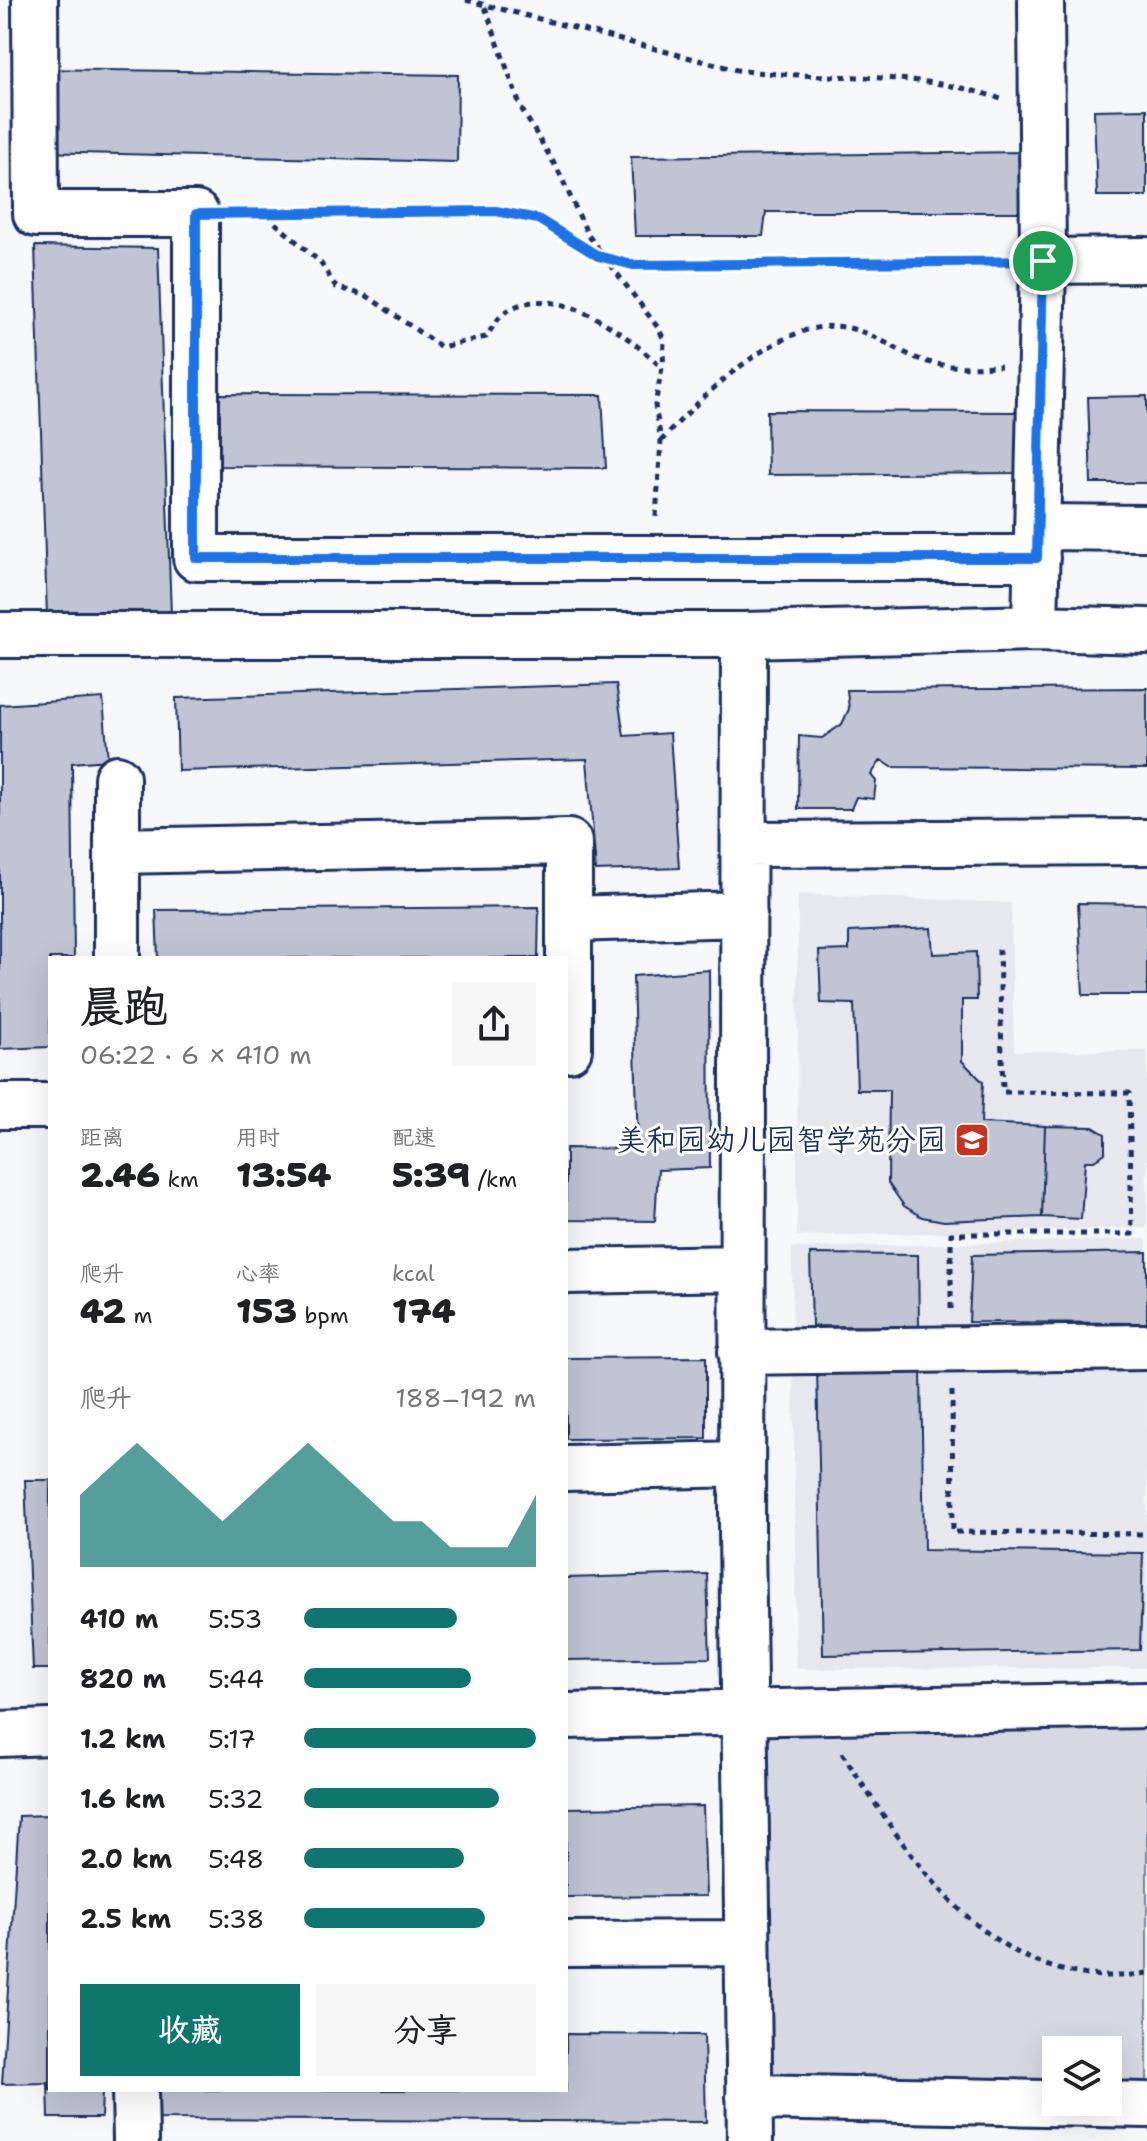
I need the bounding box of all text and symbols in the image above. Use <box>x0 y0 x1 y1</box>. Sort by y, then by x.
pin <box>1009 227 1077 295</box>
icon: arrive <box>1021 239 1065 283</box>
text: 晨跑 <box>80 977 168 1036</box>
button: share <box>452 982 536 1066</box>
text: 06:22 · 6 × 410 m <box>80 1037 312 1072</box>
place label: 美和园幼儿园智学苑分园 <box>616 1119 946 1160</box>
school or university icon: 美和园幼儿园智学苑分园 <box>953 1121 991 1159</box>
text: 距离 <box>80 1123 124 1152</box>
text: 用时 <box>236 1123 280 1152</box>
text: 配速 <box>392 1123 436 1152</box>
text: 2.46 <box>80 1152 160 1198</box>
text: 13:54 <box>236 1152 331 1198</box>
text: 5:39 <box>392 1152 470 1198</box>
text: km <box>160 1165 199 1194</box>
text: /km <box>470 1165 517 1194</box>
text: 爬升 <box>80 1259 124 1288</box>
text: 心率 <box>236 1259 280 1288</box>
text: kcal <box>392 1259 435 1288</box>
text: 42 <box>80 1288 126 1334</box>
text: 153 <box>236 1288 297 1334</box>
text: 174 <box>392 1288 455 1334</box>
text: m <box>126 1301 152 1330</box>
text: bpm <box>297 1301 349 1330</box>
text: 爬升 <box>80 1380 132 1415</box>
text: 188–192 m <box>395 1380 536 1415</box>
text: 410 m <box>80 1601 158 1636</box>
text: 5:53 <box>208 1601 262 1636</box>
text: 820 m <box>80 1661 166 1696</box>
text: 5:44 <box>208 1661 264 1696</box>
text: 1.2 km <box>80 1721 165 1756</box>
text: 5:17 <box>208 1721 256 1756</box>
text: 1.6 km <box>80 1781 165 1816</box>
text: 5:32 <box>208 1781 263 1816</box>
text: 2.0 km <box>80 1841 172 1876</box>
text: 5:48 <box>208 1841 264 1876</box>
text: 2.5 km <box>80 1901 171 1936</box>
text: 5:38 <box>208 1901 264 1936</box>
button: 收藏 <box>80 1984 300 2076</box>
button: 分享 <box>316 1984 536 2076</box>
map controls <box>1042 2036 1122 2116</box>
button: layers <box>1042 2036 1122 2116</box>

